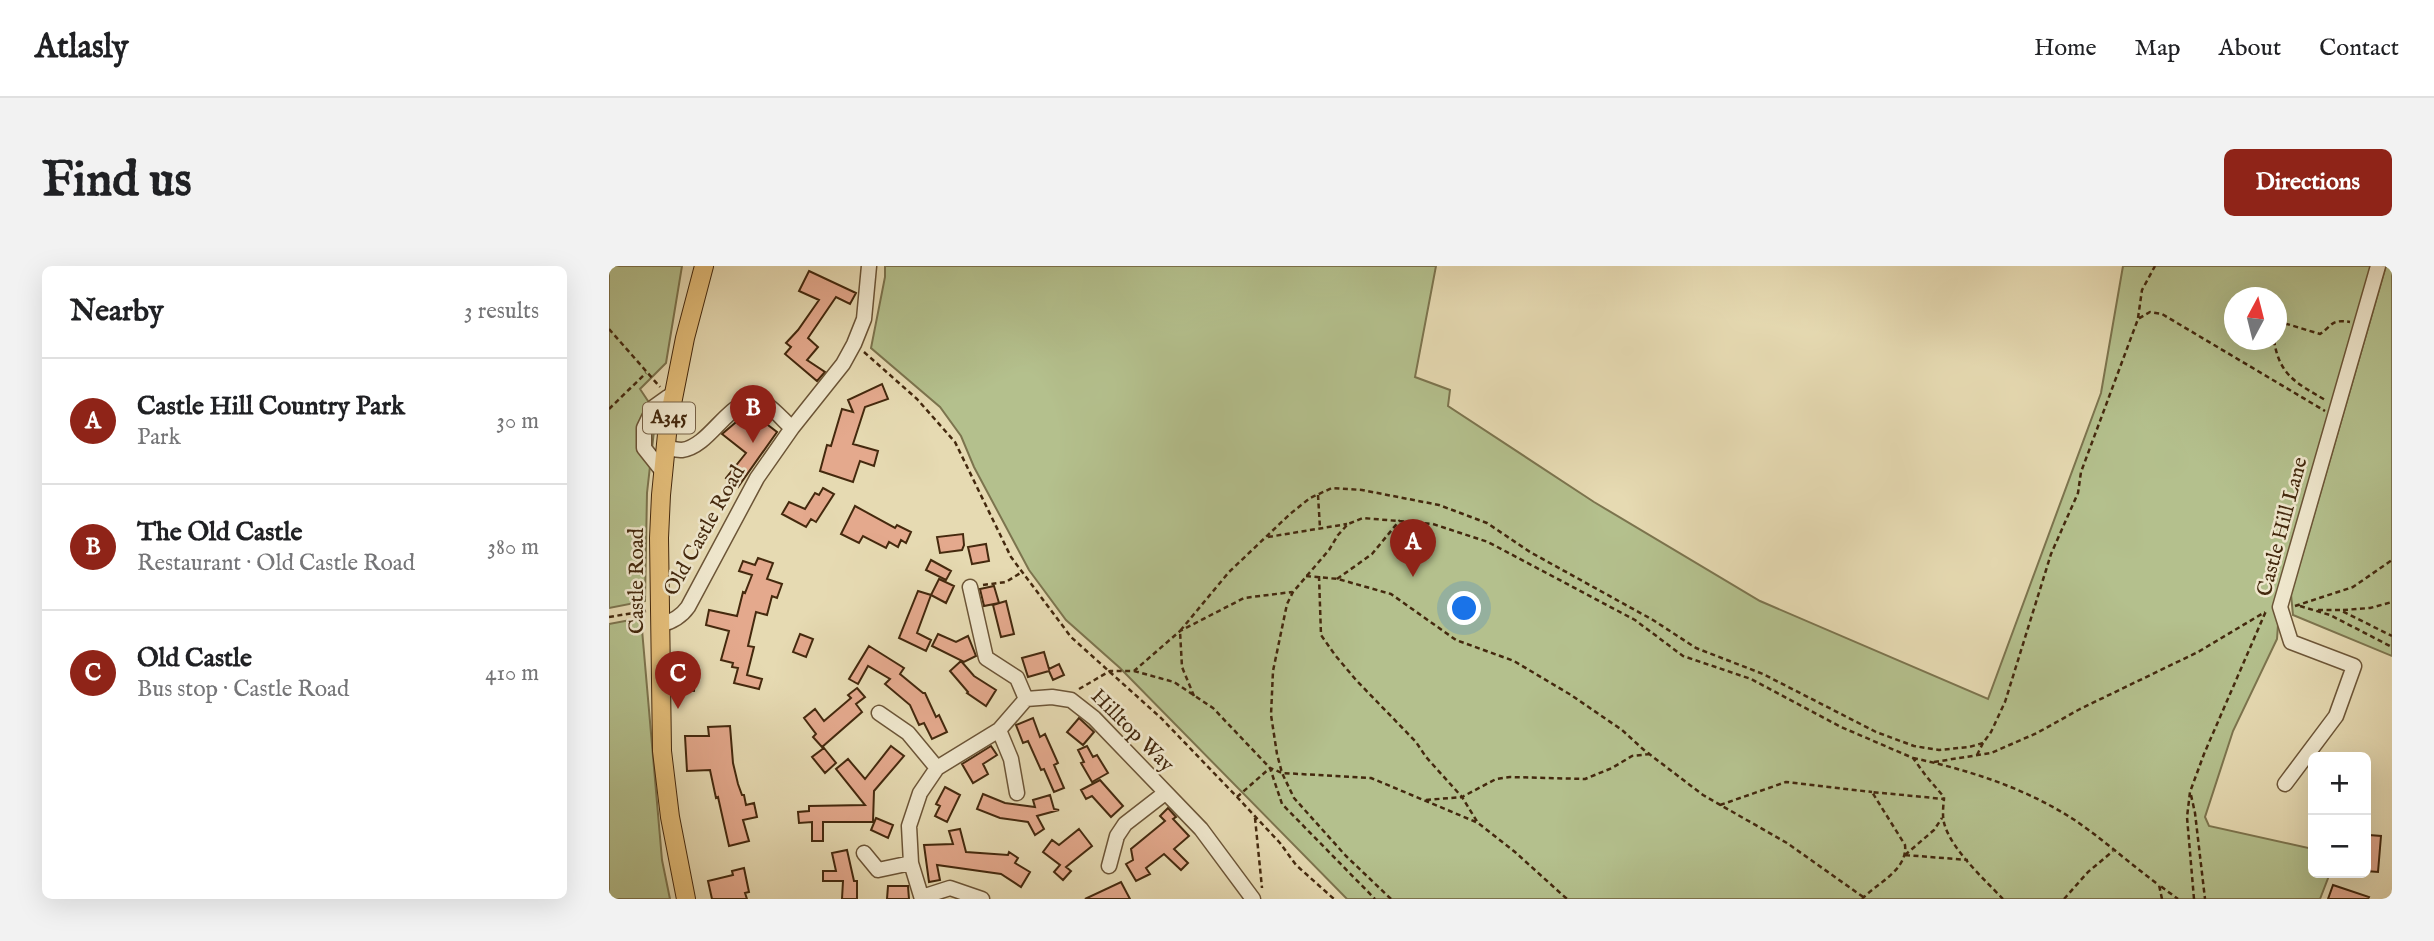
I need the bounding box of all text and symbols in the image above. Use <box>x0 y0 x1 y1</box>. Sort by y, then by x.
text: Atlasly <box>35 27 128 69</box>
text: Home <box>2034 33 2097 64</box>
text: Map <box>2135 33 2181 64</box>
text: About <box>2219 33 2281 64</box>
text: Contact <box>2319 33 2399 64</box>
button: Directions <box>2224 149 2392 216</box>
text: Find us <box>42 151 192 213</box>
north arrow <box>2224 287 2287 350</box>
text: Nearby <box>70 293 163 331</box>
text: 3 results <box>464 297 539 326</box>
pin: B <box>730 385 776 443</box>
text: Castle Hill Country Park <box>137 390 405 423</box>
road number: A345 <box>643 402 695 434</box>
text: A <box>85 407 101 436</box>
text: 30 m <box>496 407 539 436</box>
text: Park <box>137 423 181 452</box>
street label: Castle Hill Lane <box>2251 454 2315 600</box>
street label: Old Castle Road <box>658 460 752 601</box>
text: The Old Castle <box>137 516 302 549</box>
pin: A <box>1390 519 1436 577</box>
street label: Castle Road <box>624 527 651 634</box>
text: B <box>85 533 101 562</box>
text: 380 m <box>487 533 539 562</box>
text: Restaurant · Old Castle Road <box>137 549 415 578</box>
your location <box>1447 591 1481 625</box>
text: Old Castle <box>137 642 252 675</box>
pin: C <box>655 651 701 709</box>
text: C <box>85 659 101 688</box>
text: 410 m <box>485 659 539 688</box>
text: Bus stop · Castle Road <box>137 675 349 704</box>
street label: Hilltop Way <box>1084 683 1180 779</box>
map controls <box>2308 752 2371 878</box>
button: + <box>2308 752 2371 815</box>
button: − <box>2308 815 2371 878</box>

